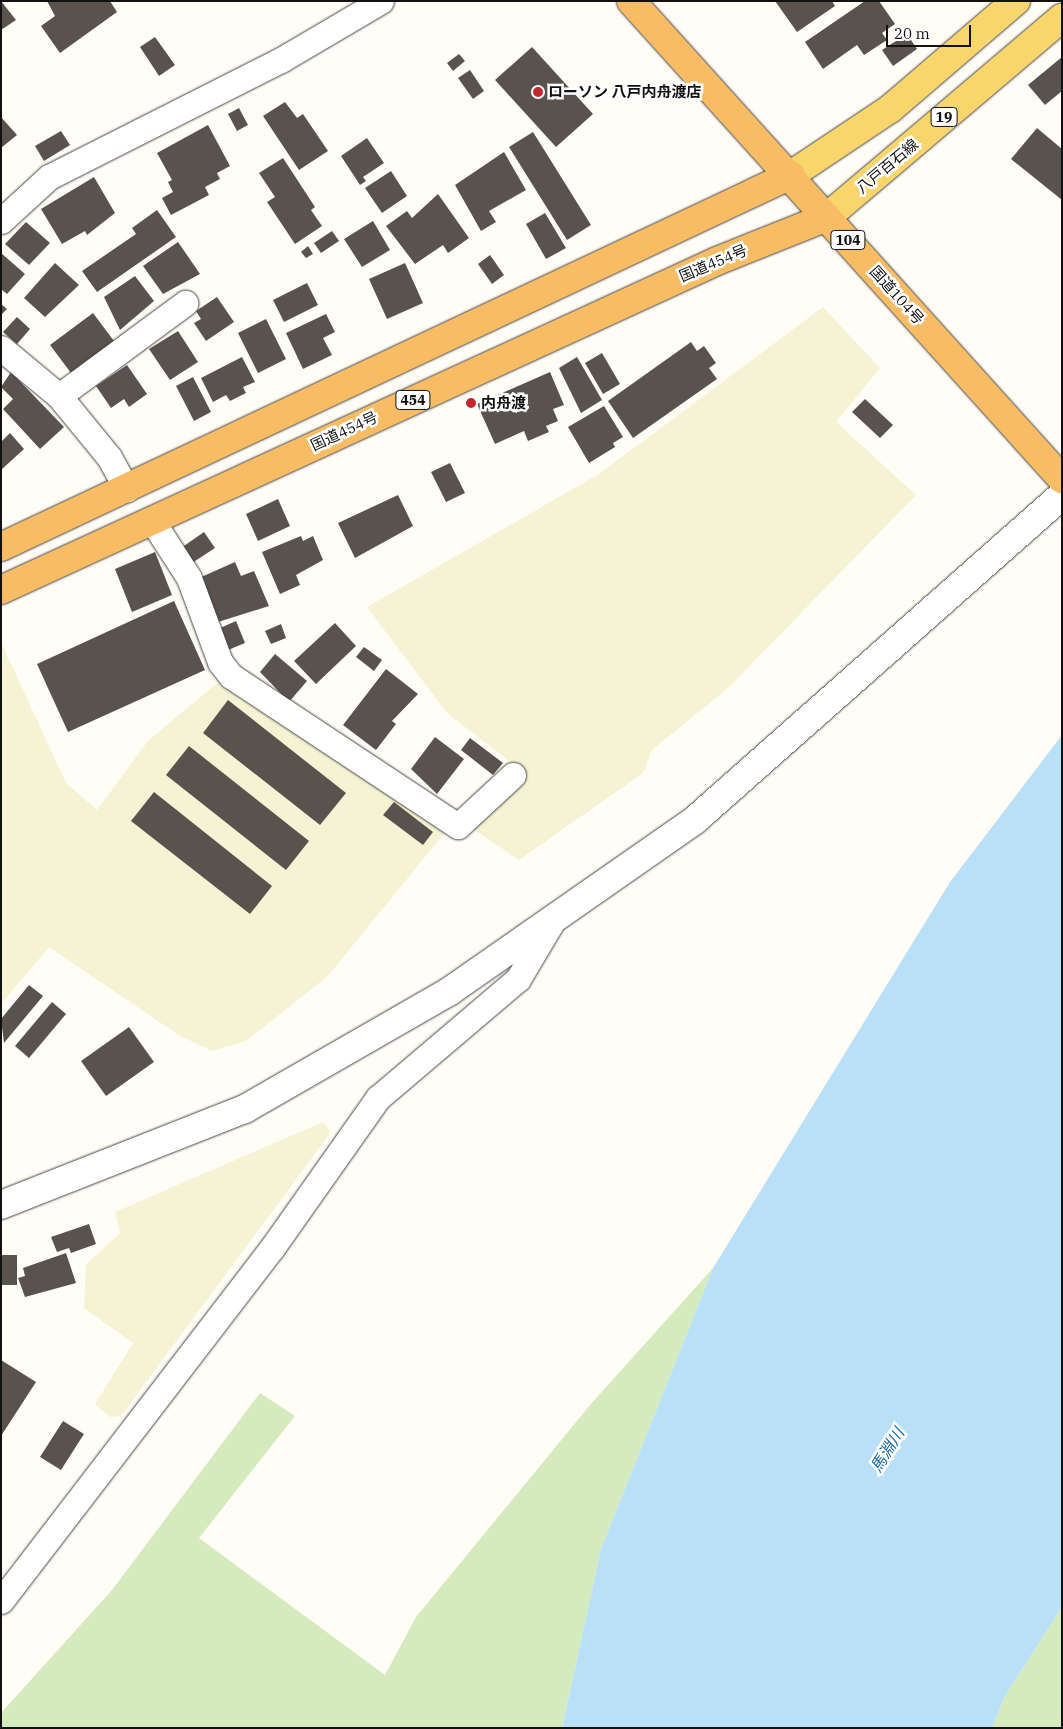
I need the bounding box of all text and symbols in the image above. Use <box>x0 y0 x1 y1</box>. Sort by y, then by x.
scale bar <box>888 15 973 47</box>
text: 20 m <box>894 24 930 43</box>
place label: ローソン 八戸内舟渡店 <box>548 83 701 101</box>
marker: ローソン 八戸内舟渡店 <box>532 86 544 98</box>
road number: 19 <box>930 105 958 128</box>
street label: 八戸百石線 <box>852 135 922 197</box>
road number: 104 <box>829 228 867 252</box>
street label: 国道454号 <box>676 241 750 285</box>
street label: 国道104号 <box>866 262 928 328</box>
road number: 454 <box>394 388 432 412</box>
place label: 内舟渡 <box>481 394 526 412</box>
marker: 内舟渡 <box>465 397 477 409</box>
street label: 国道454号 <box>308 408 380 454</box>
water label: 馬淵川 <box>866 1425 908 1475</box>

